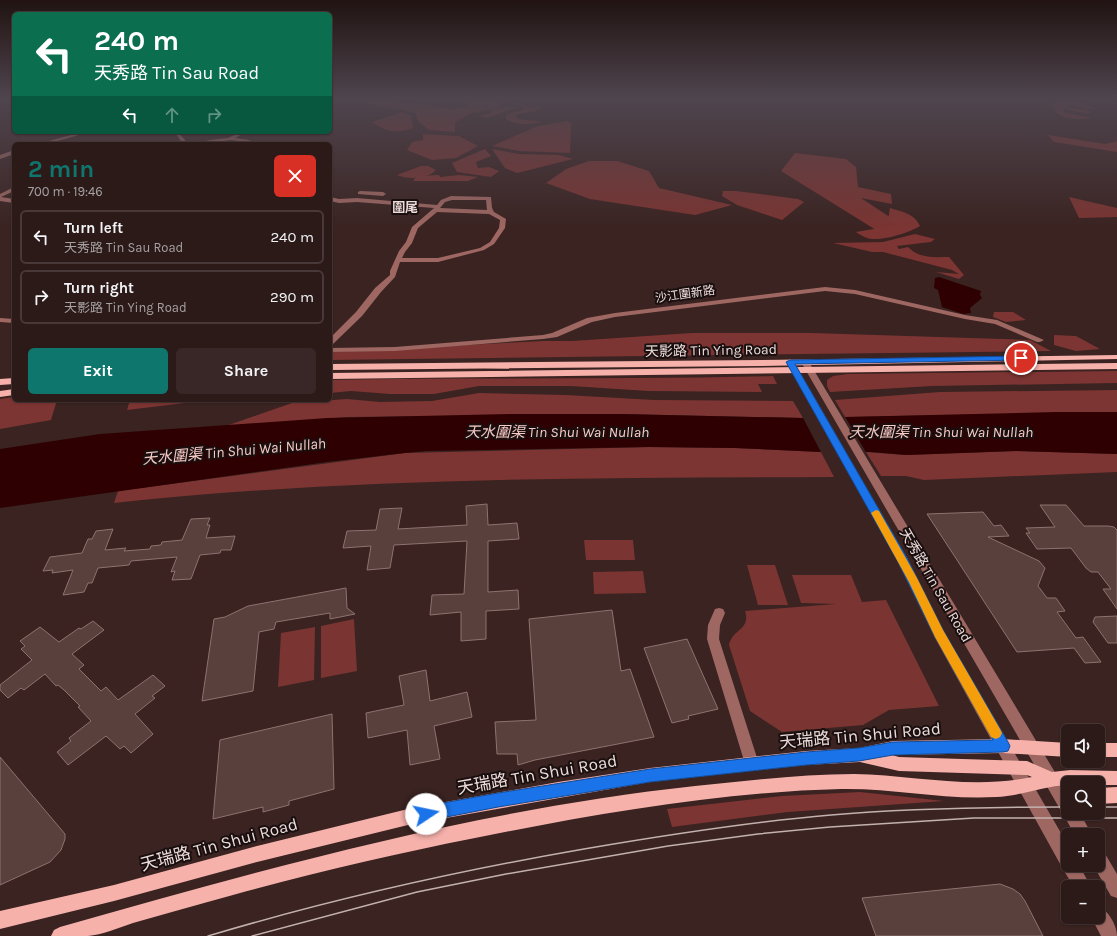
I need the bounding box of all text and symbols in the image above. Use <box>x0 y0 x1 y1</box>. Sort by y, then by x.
text: 240 m <box>94 24 179 57</box>
icon: left <box>28 28 80 80</box>
text: 天秀路 Tin Sau Road <box>94 62 259 84</box>
icon: left <box>119 104 141 126</box>
icon: ahead <box>161 104 183 126</box>
icon: right <box>203 104 225 126</box>
text: 2 min <box>28 155 94 183</box>
button: close <box>274 155 316 197</box>
text: 700 m · 19:46 <box>28 184 103 199</box>
district label: 圍尾 <box>392 200 418 215</box>
text: Turn left <box>64 219 123 237</box>
icon: left <box>30 226 52 248</box>
text: 240 m <box>270 228 314 246</box>
text: 天秀路 Tin Sau Road <box>64 240 183 255</box>
text: Turn right <box>64 279 134 297</box>
street label: 沙江圍新路 <box>654 283 716 305</box>
icon: right <box>30 286 52 308</box>
text: 290 m <box>270 288 314 306</box>
text: 天影路 Tin Ying Road <box>64 300 187 315</box>
street label: 天影路 Tin Ying Road <box>645 341 777 360</box>
pin <box>1004 341 1038 375</box>
icon: arrive <box>1010 347 1032 369</box>
button: Exit <box>28 348 168 394</box>
button: Share <box>176 348 316 394</box>
water label: 天水圍渠 Tin Shui Wai Nullah <box>465 423 649 441</box>
water label: 天水圍渠 Tin Shui Wai Nullah <box>849 423 1033 441</box>
water label: 天水圍渠 Tin Shui Wai Nullah <box>141 434 327 468</box>
street label: 天秀路 Tin Sau Road <box>896 525 975 645</box>
street label: 天瑞路 Tin Shui Road <box>778 718 942 752</box>
map controls <box>1061 724 1105 924</box>
button: sound <box>1061 724 1105 768</box>
street label: 天瑞路 Tin Shui Road <box>456 750 618 798</box>
button: search <box>1061 776 1105 820</box>
position arrow <box>405 793 447 835</box>
street label: 天瑞路 Tin Shui Road <box>138 813 300 875</box>
button: + <box>1061 828 1105 872</box>
button: − <box>1061 880 1105 924</box>

